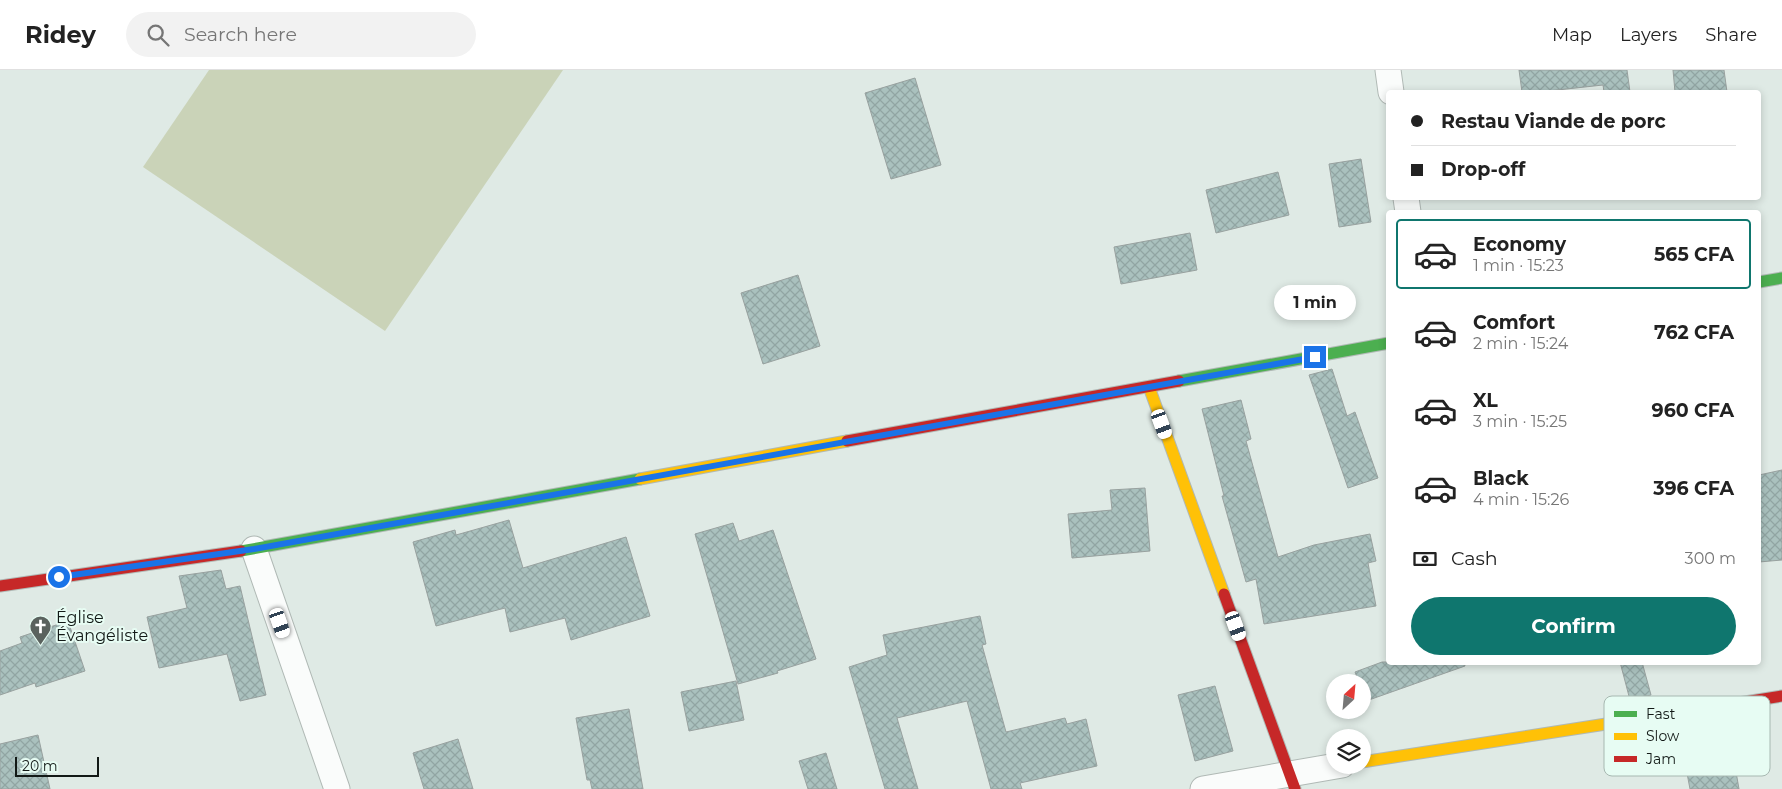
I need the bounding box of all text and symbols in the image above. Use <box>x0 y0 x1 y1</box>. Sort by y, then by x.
search box <box>126 12 476 57</box>
text: Ridey <box>25 20 96 49</box>
icon: search <box>144 21 172 49</box>
text: Search here <box>184 23 297 46</box>
text: Map <box>1552 24 1592 46</box>
text: Layers <box>1620 24 1677 46</box>
text: Share <box>1705 24 1757 46</box>
text: Restau Viande de porc <box>1441 110 1666 133</box>
text: Drop-off <box>1441 158 1525 181</box>
icon: car <box>1413 232 1458 277</box>
text: Economy <box>1473 233 1566 256</box>
text: 565 CFA <box>1654 243 1734 266</box>
text: 1 min · 15:23 <box>1473 256 1564 275</box>
callout: 1 min <box>1274 284 1356 320</box>
text: 1 min <box>1293 293 1337 312</box>
icon: car <box>1413 310 1458 355</box>
text: Comfort <box>1473 311 1555 334</box>
text: 762 CFA <box>1654 321 1734 344</box>
text: 2 min · 15:24 <box>1473 334 1568 353</box>
route end <box>1304 346 1326 368</box>
icon: car <box>1413 388 1458 433</box>
text: XL <box>1473 389 1498 412</box>
text: 960 CFA <box>1652 399 1734 422</box>
car <box>1149 407 1174 441</box>
text: 3 min · 15:25 <box>1473 412 1567 431</box>
icon: car <box>1413 466 1458 511</box>
text: Black <box>1473 467 1529 490</box>
text: 396 CFA <box>1653 477 1734 500</box>
text: 4 min · 15:26 <box>1473 490 1569 509</box>
icon: cash <box>1411 545 1439 573</box>
text: Cash <box>1451 547 1498 570</box>
text: 300 m <box>1685 549 1736 568</box>
route start <box>48 566 70 588</box>
button: Confirm <box>1411 597 1736 655</box>
car <box>268 606 291 640</box>
place label: Église Évangéliste <box>56 608 148 645</box>
car <box>1223 609 1248 643</box>
church icon: Église Évangéliste <box>28 614 52 645</box>
north arrow <box>1326 674 1371 719</box>
map controls <box>1326 674 1371 774</box>
legend <box>1604 696 1770 776</box>
text: Fast <box>1646 705 1676 723</box>
text: Slow <box>1646 727 1680 745</box>
button: layers <box>1326 729 1371 774</box>
text: Jam <box>1645 750 1676 768</box>
scale bar <box>15 754 99 777</box>
text: 20 m <box>22 757 58 775</box>

